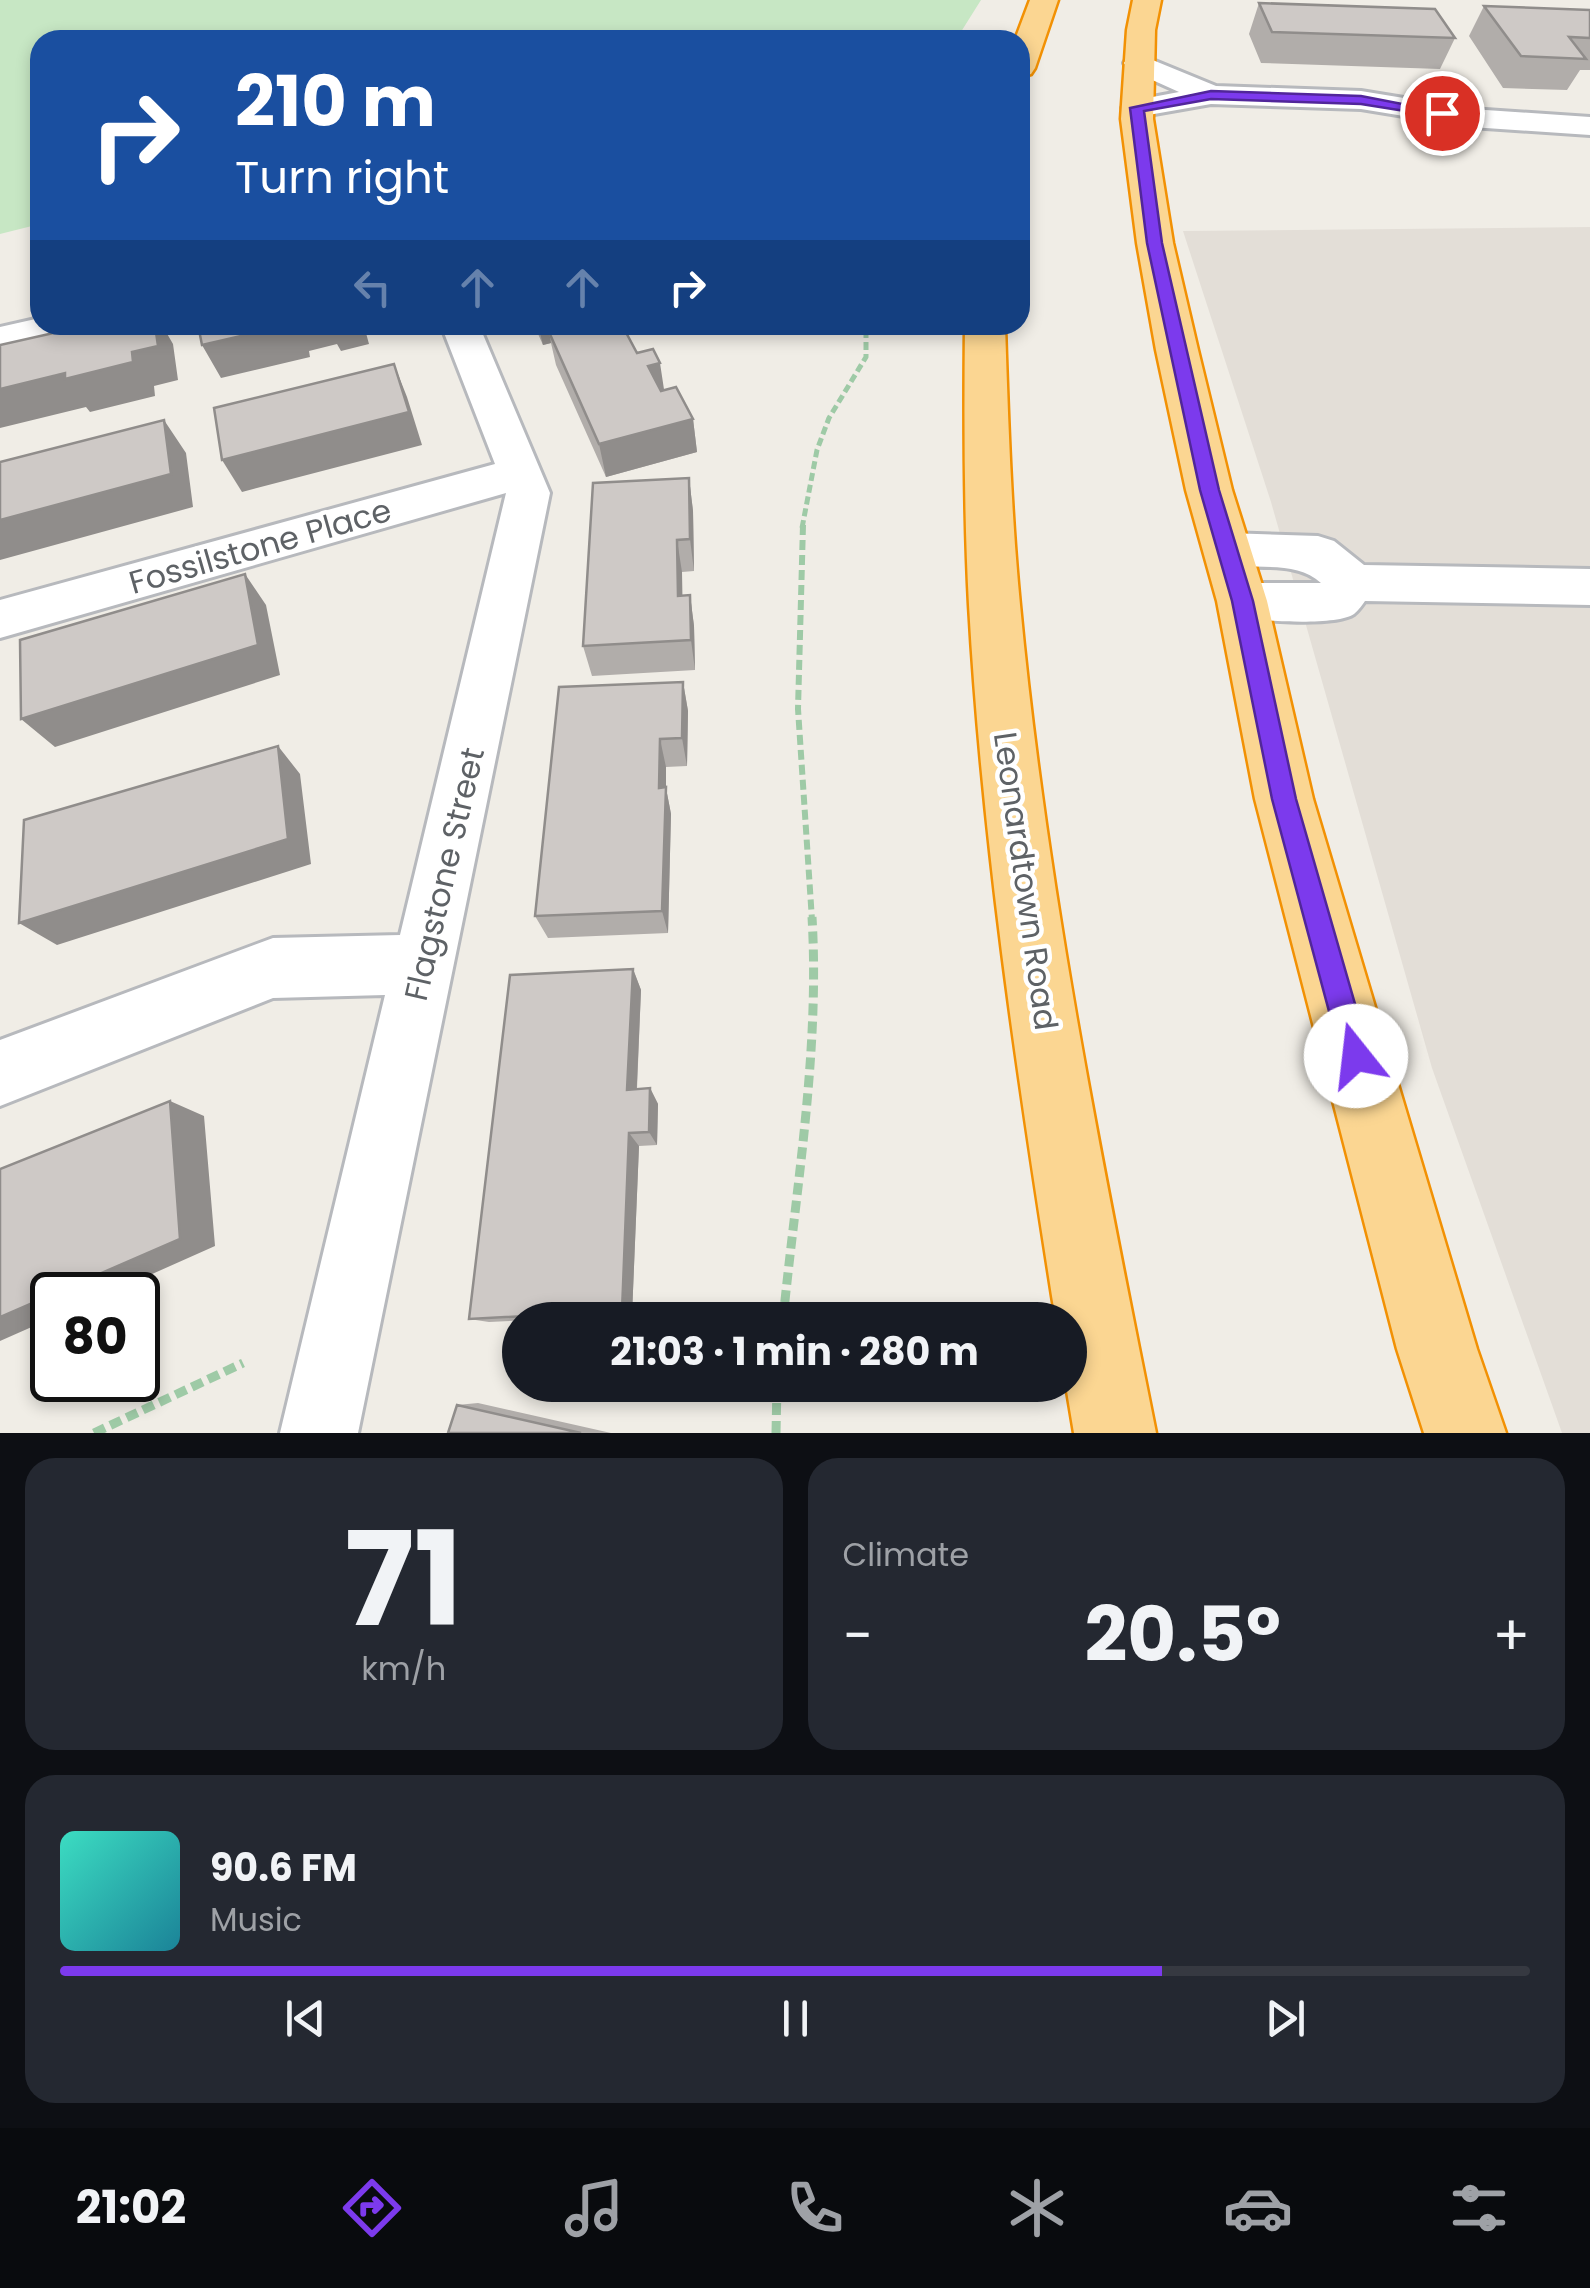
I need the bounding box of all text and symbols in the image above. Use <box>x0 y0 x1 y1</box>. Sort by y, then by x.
text: 210 m <box>235 52 436 151</box>
icon: right <box>70 70 200 200</box>
pin <box>1400 71 1485 156</box>
icon: arrive <box>1415 86 1470 141</box>
text: Turn right <box>235 146 449 209</box>
icon: left <box>345 260 400 315</box>
icon: ahead <box>450 260 505 315</box>
icon: ahead <box>555 260 610 315</box>
icon: right <box>660 260 715 315</box>
street label: Fossilstone Place <box>124 487 396 605</box>
street label: Leonardtown Road <box>983 729 1069 1033</box>
street label: Flagstone Street <box>393 743 495 1005</box>
position arrow <box>1304 1004 1408 1108</box>
speed limit sign: 80 <box>30 1272 160 1402</box>
text: 21:03 · 1 min · 280 m <box>610 1325 979 1378</box>
text: 71 <box>345 1488 463 1671</box>
text: Climate <box>843 1532 969 1577</box>
text: 20.5° <box>1084 1582 1281 1687</box>
text: − <box>843 1597 873 1674</box>
text: + <box>1492 1597 1530 1674</box>
text: km/h <box>361 1646 446 1691</box>
text: 90.6 FM <box>210 1841 357 1894</box>
text: Music <box>210 1897 302 1942</box>
icon: previous <box>278 1991 333 2046</box>
icon: pause <box>768 1991 823 2046</box>
icon: next <box>1258 1991 1313 2046</box>
icon: directions <box>337 2173 407 2243</box>
icon: music <box>559 2173 629 2243</box>
icon: phone <box>780 2173 850 2243</box>
icon: climate <box>1002 2173 1072 2243</box>
icon: car <box>1223 2173 1293 2243</box>
icon: filters <box>1444 2173 1514 2243</box>
text: 21:02 <box>76 2176 186 2239</box>

